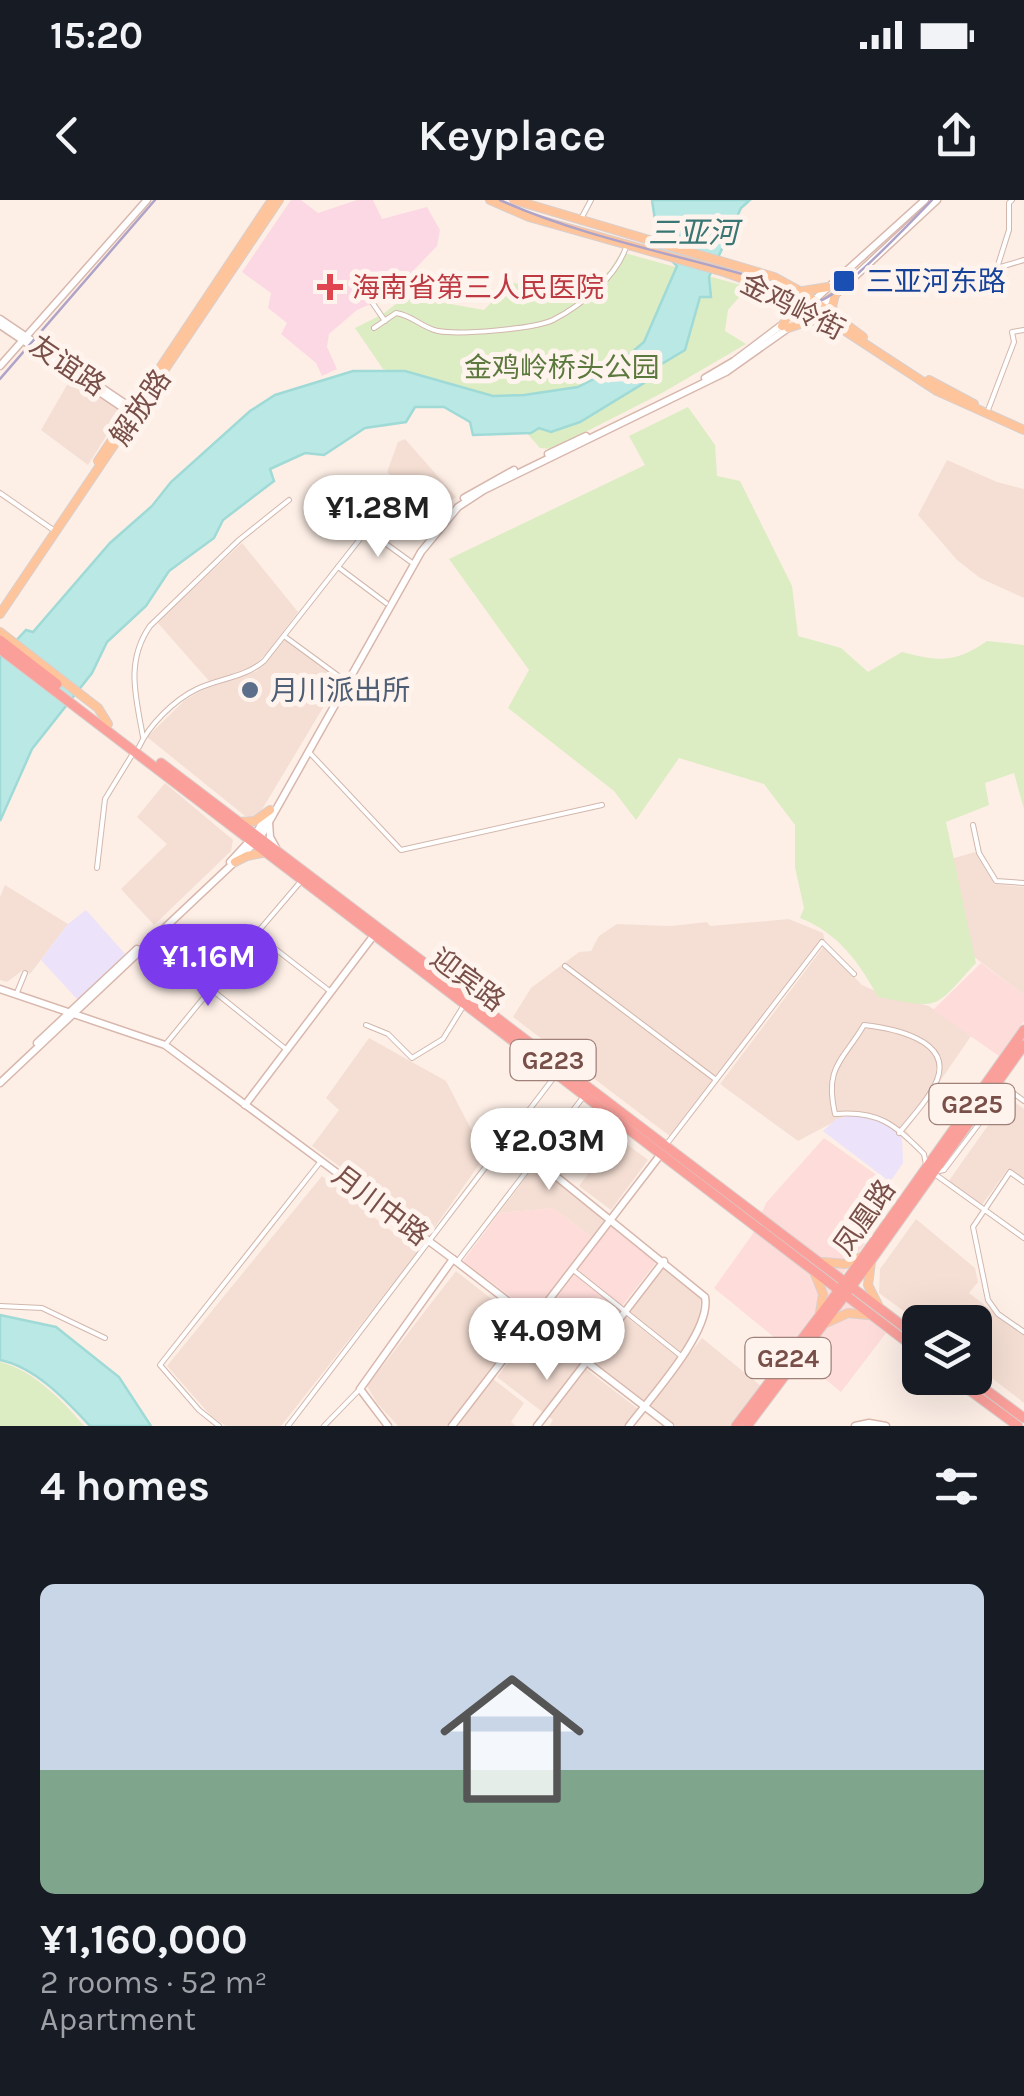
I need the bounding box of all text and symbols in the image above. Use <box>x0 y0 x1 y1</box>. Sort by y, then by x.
text: 15:20 <box>50 13 143 58</box>
icon: back <box>40 108 95 163</box>
icon: share <box>929 108 984 163</box>
text: Keyplace <box>418 109 606 161</box>
water label: 三亚河 <box>648 215 743 251</box>
place label: 三亚河东路 <box>866 265 1006 298</box>
street label: 金鸡岭街 <box>735 266 850 347</box>
marker: 三亚河东路 <box>831 268 857 294</box>
place label: 海南省第三人民医院 <box>352 271 604 304</box>
marker: 海南省第三人民医院 <box>317 274 343 300</box>
street label: 友谊路 <box>24 328 112 403</box>
park label: 金鸡岭桥头公园 <box>464 351 660 384</box>
street label: 解放路 <box>103 363 178 451</box>
pin: ¥1.28M <box>297 475 459 560</box>
text: ¥1.28M <box>325 489 431 526</box>
place label: 月川派出所 <box>270 674 410 707</box>
marker: 月川派出所 <box>239 679 261 701</box>
pin: ¥1.16M <box>127 924 289 1009</box>
text: ¥1.16M <box>160 938 256 975</box>
street label: 迎宾路 <box>424 941 511 1018</box>
road number: G223 <box>510 1040 596 1080</box>
road number: G225 <box>930 1084 1014 1124</box>
pin: ¥2.03M <box>468 1108 630 1193</box>
text: ¥2.03M <box>492 1122 606 1159</box>
street label: 月川中路 <box>326 1159 435 1252</box>
street label: 凤凰路 <box>827 1173 902 1261</box>
pin: ¥4.09M <box>466 1298 628 1383</box>
map controls <box>902 1305 992 1395</box>
button: layers <box>902 1305 992 1395</box>
text: ¥4.09M <box>491 1312 603 1349</box>
road number: G224 <box>746 1338 830 1378</box>
icon: filters <box>929 1459 984 1514</box>
text: 4 homes <box>40 1461 210 1511</box>
icon: home <box>422 1649 602 1829</box>
text: ¥1,160,000 <box>40 1914 248 1964</box>
text: 2 rooms · 52 m² <box>40 1964 267 2001</box>
text: Apartment <box>40 2001 196 2038</box>

